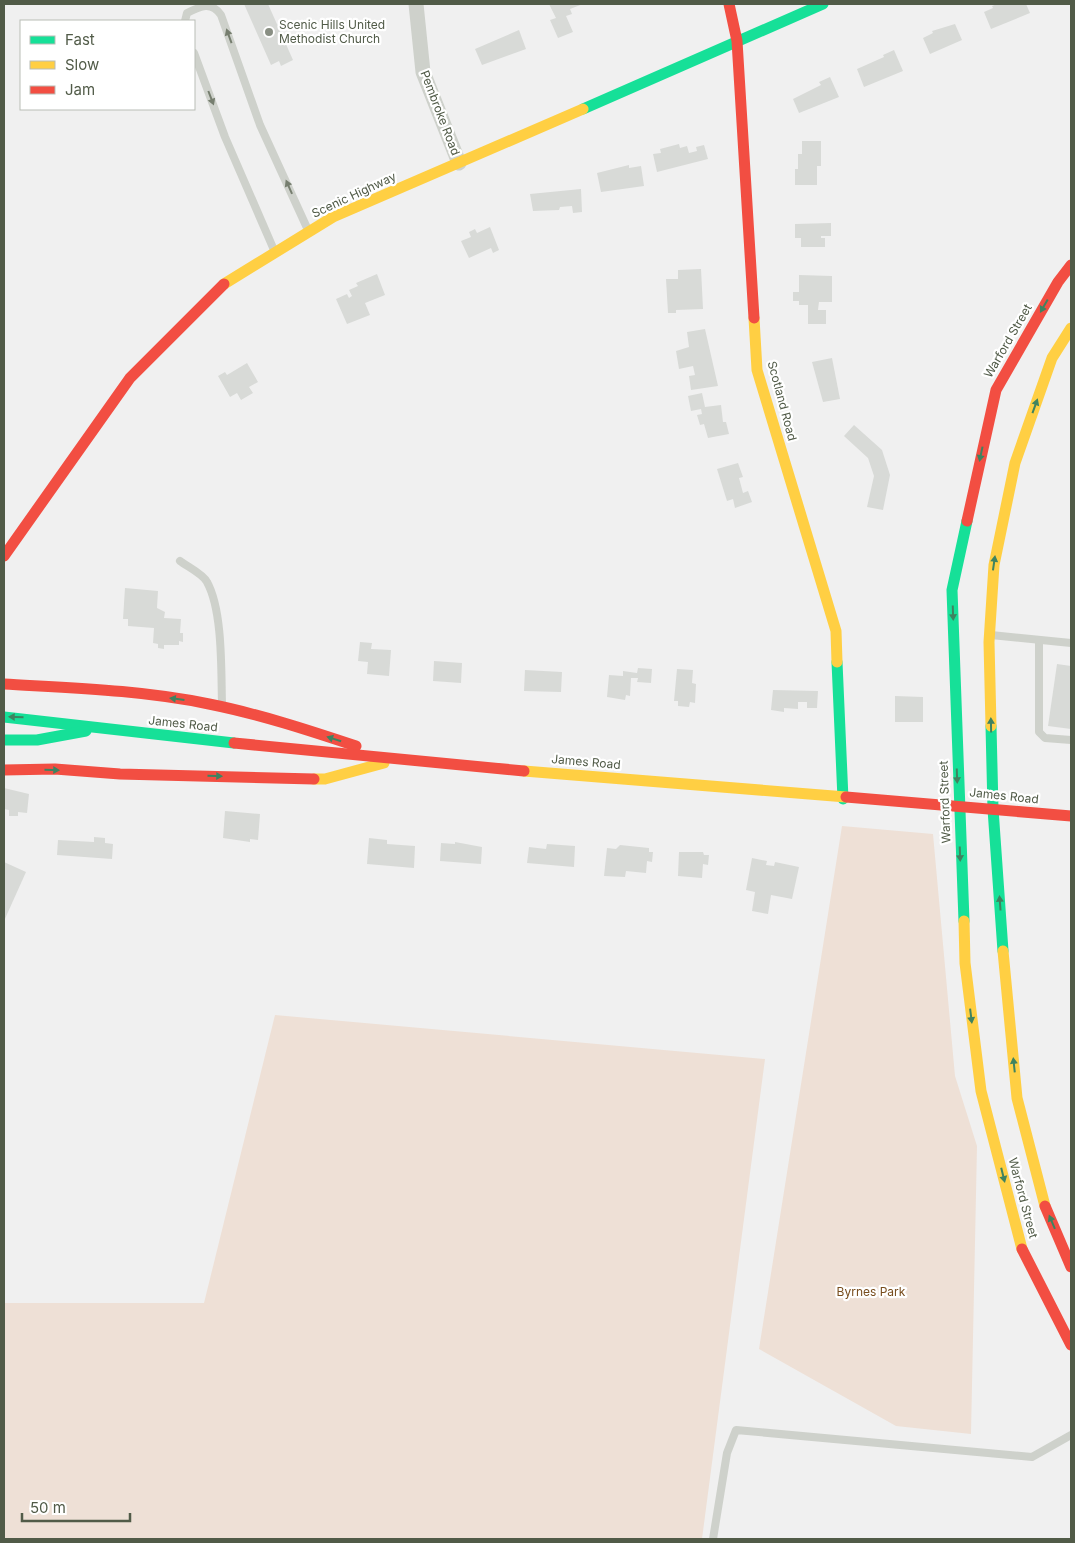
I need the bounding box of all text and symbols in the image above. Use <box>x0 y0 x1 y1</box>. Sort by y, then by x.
place label: Scenic Hills United Methodist Church <box>279 17 385 46</box>
legend <box>20 20 195 110</box>
marker: Scenic Hills United Methodist Church <box>263 26 275 38</box>
one-way arrow <box>225 28 233 43</box>
text: Fast <box>65 30 95 49</box>
text: Slow <box>65 55 99 74</box>
street label: Pembroke Road <box>417 68 464 157</box>
text: Jam <box>65 80 95 99</box>
one-way arrow <box>207 91 215 106</box>
street label: Scenic Highway <box>309 168 399 221</box>
one-way arrow <box>284 180 292 194</box>
one-way arrow <box>1040 299 1049 312</box>
street label: Warford Street <box>980 301 1035 380</box>
street label: Scotland Road <box>765 359 800 442</box>
one-way arrow <box>1031 398 1039 413</box>
one-way arrow <box>977 446 985 462</box>
one-way arrow <box>991 555 999 571</box>
one-way arrow <box>949 605 957 621</box>
one-way arrow <box>168 695 184 703</box>
street label: James Road <box>148 712 219 735</box>
one-way arrow <box>8 713 24 721</box>
one-way arrow <box>987 717 995 733</box>
one-way arrow <box>326 735 341 743</box>
street label: James Road <box>551 751 621 772</box>
street label: Warford Street <box>936 760 953 844</box>
one-way arrow <box>45 766 61 774</box>
one-way arrow <box>954 768 962 784</box>
one-way arrow <box>207 772 223 780</box>
street label: James Road <box>969 784 1040 807</box>
one-way arrow <box>956 846 964 862</box>
one-way arrow <box>996 894 1004 910</box>
one-way arrow <box>967 1008 975 1024</box>
one-way arrow <box>1010 1056 1018 1072</box>
street label: Warford Street <box>1006 1156 1041 1240</box>
one-way arrow <box>999 1167 1007 1182</box>
one-way arrow <box>1047 1215 1055 1229</box>
park label: Byrnes Park <box>837 1284 906 1299</box>
scale bar <box>22 1490 130 1522</box>
text: 50 m <box>30 1498 66 1517</box>

